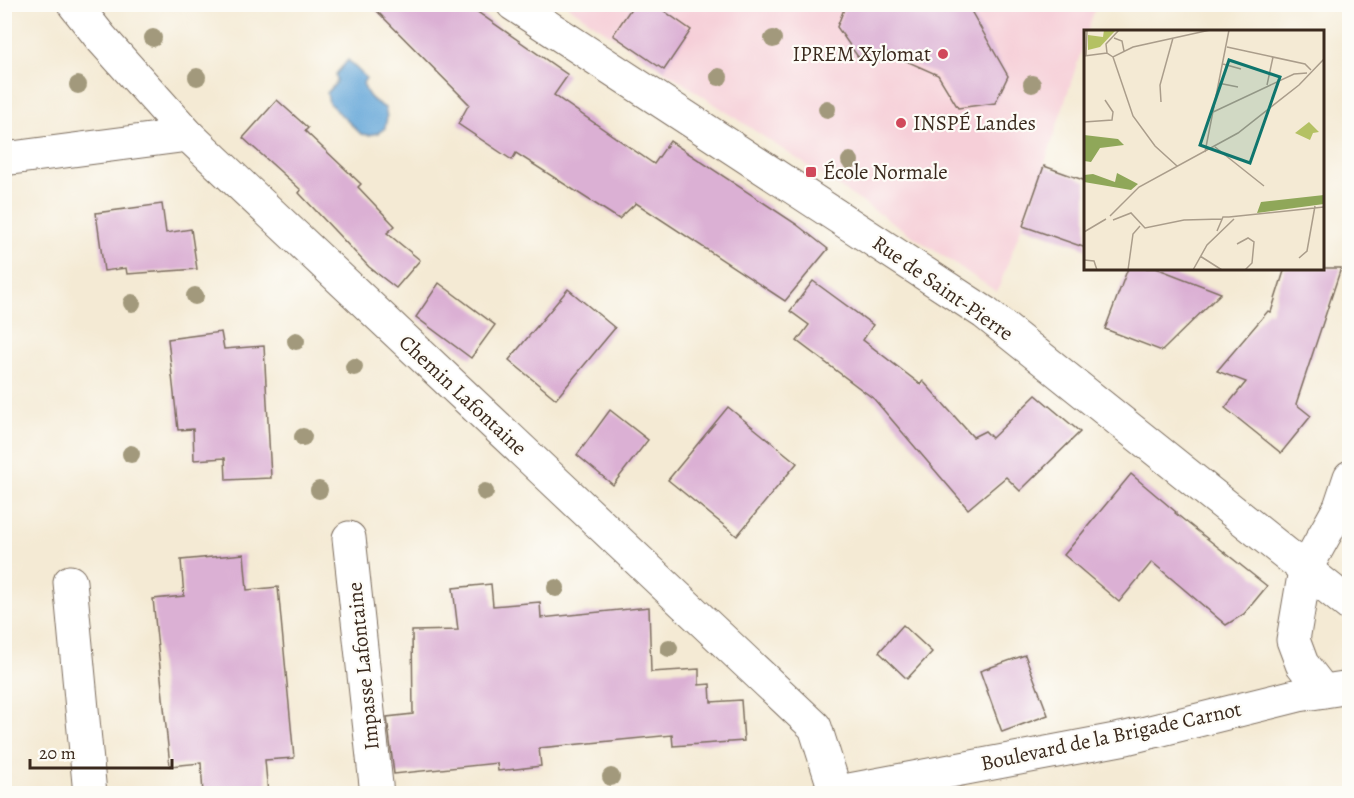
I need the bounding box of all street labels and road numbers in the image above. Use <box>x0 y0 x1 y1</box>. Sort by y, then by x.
street label: Rue de Saint-Pierre <box>867 229 1019 347</box>
street label: Chemin Lafontaine <box>393 328 533 462</box>
street label: Impasse Lafontaine <box>340 581 386 751</box>
street label: Boulevard de la Brigade Carnot <box>978 695 1244 777</box>

